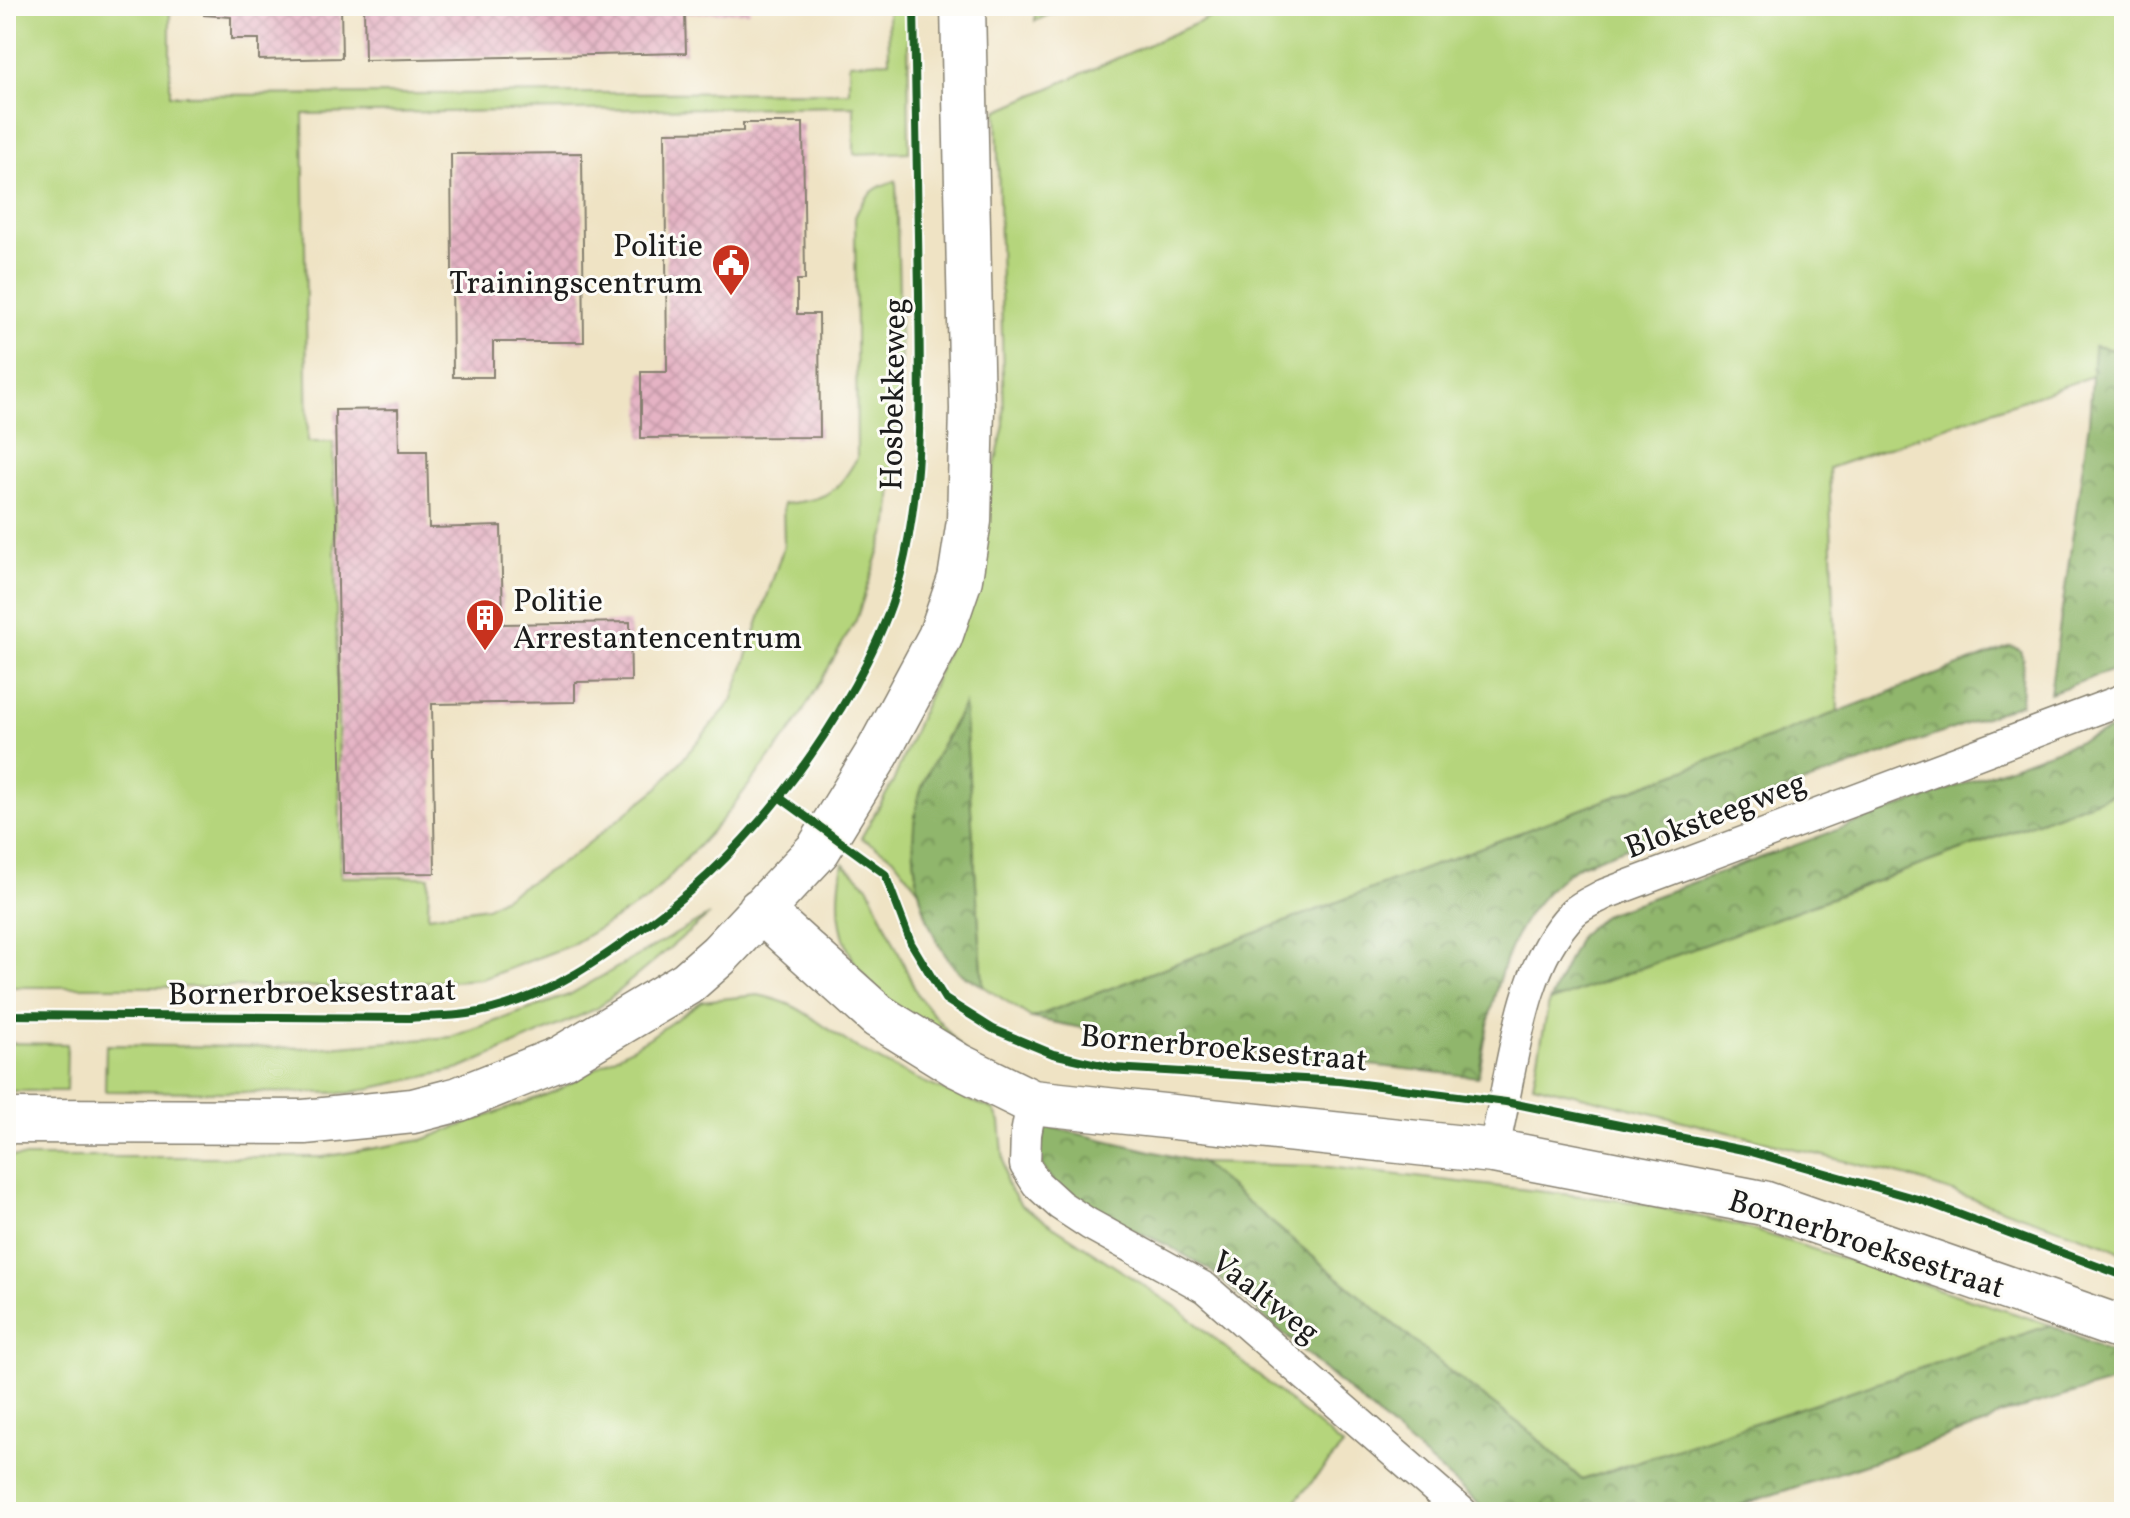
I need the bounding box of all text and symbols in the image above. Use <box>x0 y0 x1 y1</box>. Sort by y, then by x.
place label: Politie Trainingscentrum <box>449 226 703 307</box>
public building icon: Politie Trainingscentrum <box>710 242 752 297</box>
street label: Hosbekkeweg <box>871 297 919 491</box>
place label: Politie Arrestantencentrum <box>513 581 802 662</box>
building icon: Politie Arrestantencentrum <box>464 597 506 652</box>
street label: Bloksteegweg <box>1619 762 1813 872</box>
street label: Bornerbroeksestraat <box>167 969 457 1019</box>
street label: Bornerbroeksestraat <box>1078 1016 1369 1084</box>
street label: Bornerbroeksestraat <box>1722 1180 2010 1311</box>
street label: Vaaltweg <box>1200 1242 1328 1355</box>

